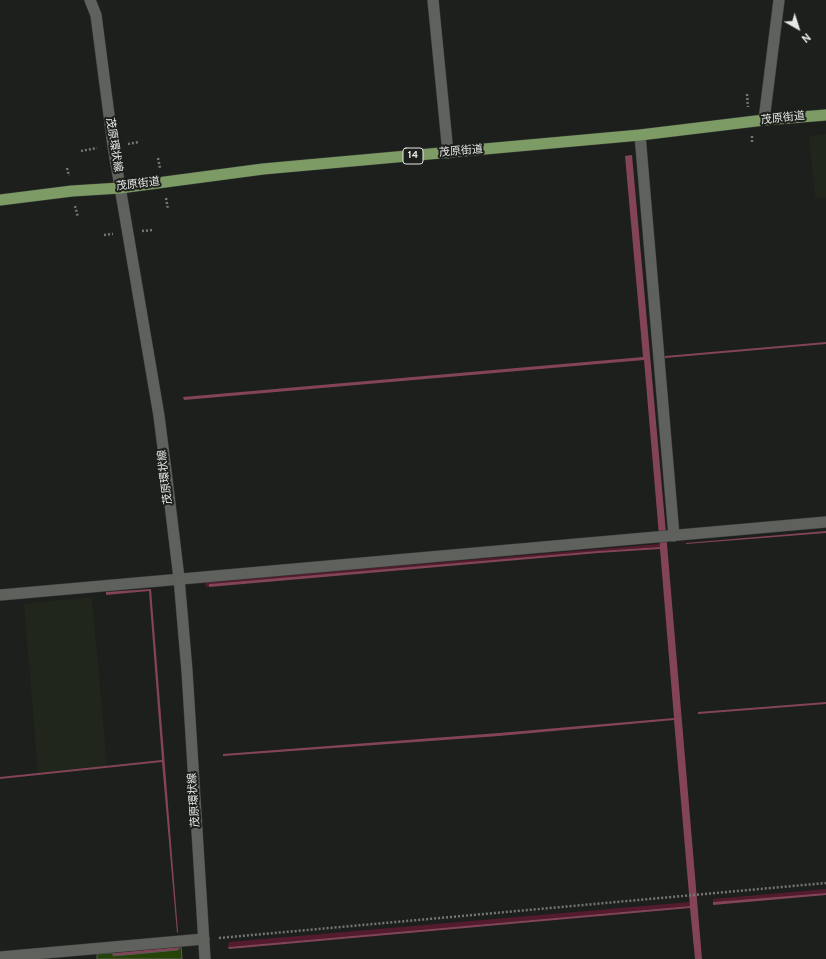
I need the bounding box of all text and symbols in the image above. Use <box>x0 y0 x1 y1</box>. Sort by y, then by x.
north arrow <box>778 8 818 48</box>
text: N <box>798 29 813 45</box>
street label: 茂原街道 <box>760 110 806 128</box>
street label: 茂原環状線 <box>102 117 124 173</box>
street label: 茂原街道 <box>439 144 483 160</box>
road number: 14 <box>403 148 423 164</box>
street label: 茂原街道 <box>115 176 161 194</box>
street label: 茂原環状線 <box>156 449 176 505</box>
street label: 茂原環状線 <box>186 772 204 828</box>

